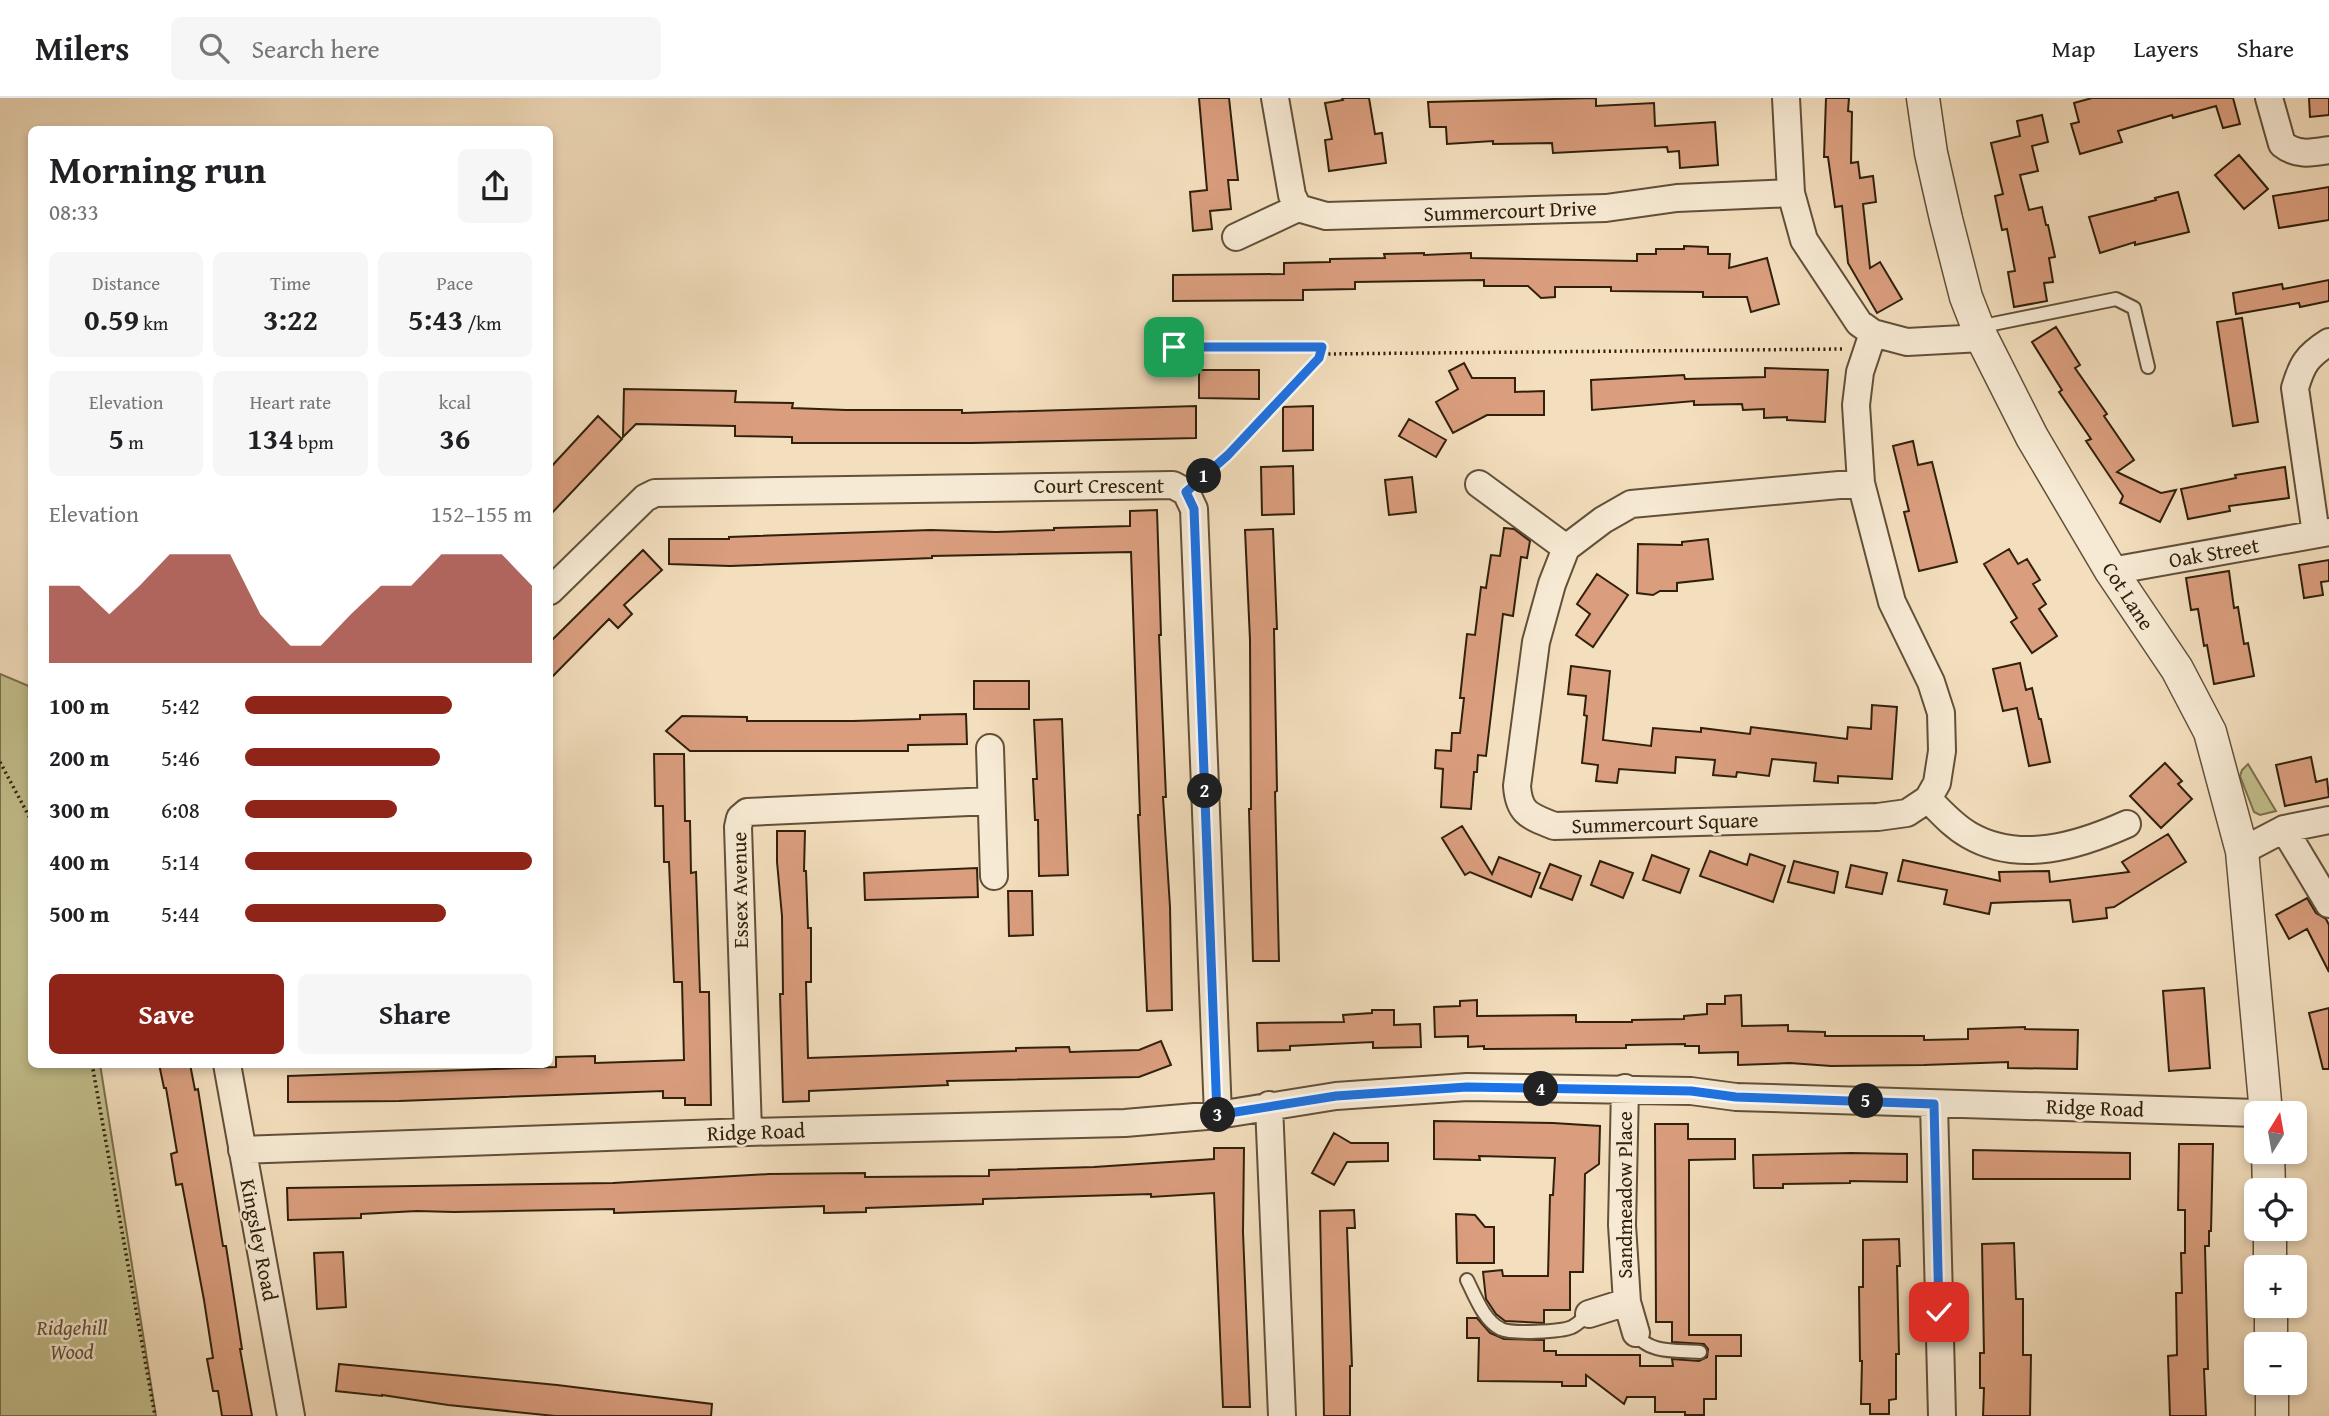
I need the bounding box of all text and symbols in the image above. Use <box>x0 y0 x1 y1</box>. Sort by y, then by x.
search box <box>171 17 661 80</box>
text: Milers <box>35 24 129 72</box>
icon: search <box>195 29 233 67</box>
text: Search here <box>251 29 380 68</box>
text: Map <box>2052 31 2095 66</box>
text: Layers <box>2133 31 2199 66</box>
text: Share <box>2237 31 2294 66</box>
text: Morning run <box>49 141 266 197</box>
button: share <box>458 149 532 223</box>
street label: Summercourt Drive <box>1423 192 1597 229</box>
text: 08:33 <box>49 195 99 228</box>
text: Distance <box>92 269 160 297</box>
text: Time <box>270 269 311 297</box>
text: Pace <box>437 269 473 297</box>
text: 0.59 <box>84 297 139 341</box>
text: 3:22 <box>263 297 318 341</box>
text: 5:43 <box>408 297 463 341</box>
text: km <box>139 309 168 337</box>
text: /km <box>463 309 502 337</box>
pin <box>1144 317 1204 377</box>
icon: arrive <box>1155 328 1193 366</box>
text: Elevation <box>89 388 163 416</box>
text: Heart rate <box>250 388 331 416</box>
text: kcal <box>439 388 471 416</box>
text: 5 <box>109 416 124 460</box>
text: 134 <box>247 416 294 460</box>
text: 36 <box>439 416 470 460</box>
text: m <box>124 428 144 456</box>
text: bpm <box>294 428 334 456</box>
pin: 1 <box>1186 458 1222 494</box>
text: 1 <box>1199 461 1208 489</box>
street label: Court Crescent <box>1034 470 1165 501</box>
text: Elevation <box>49 497 139 530</box>
text: 152–155 m <box>431 497 532 530</box>
street label: Oak Street <box>2166 529 2262 576</box>
street label: Cot Lane <box>2095 555 2162 636</box>
text: 100 m <box>49 689 110 722</box>
text: 5:42 <box>161 689 200 722</box>
text: 200 m <box>49 741 110 774</box>
text: 5:46 <box>161 741 200 774</box>
pin: 2 <box>1188 774 1222 808</box>
text: 2 <box>1200 776 1209 804</box>
text: 300 m <box>49 793 110 826</box>
text: 6:08 <box>161 793 200 826</box>
street label: Summercourt Square <box>1571 804 1759 841</box>
street label: Essex Avenue <box>723 831 756 949</box>
text: 400 m <box>49 845 110 878</box>
text: 5:14 <box>161 845 200 878</box>
text: 500 m <box>49 897 110 930</box>
text: 5:44 <box>161 897 200 930</box>
button: Save <box>49 974 284 1054</box>
button: Share <box>298 974 532 1054</box>
pin: 4 <box>1524 1072 1558 1107</box>
text: 4 <box>1536 1074 1545 1102</box>
pin: 5 <box>1848 1084 1884 1118</box>
text: 5 <box>1861 1086 1870 1114</box>
street label: Ridge Road <box>2045 1090 2145 1125</box>
pin: 3 <box>1200 1098 1236 1132</box>
text: 3 <box>1213 1100 1222 1128</box>
north arrow <box>2244 1101 2306 1164</box>
map controls <box>2244 1101 2307 1395</box>
street label: Sandmeadow Place <box>1609 1111 1640 1279</box>
street label: Ridge Road <box>706 1114 806 1149</box>
street label: Kingsley Road <box>232 1176 287 1304</box>
button: locate <box>2244 1178 2307 1241</box>
button: + <box>2244 1255 2307 1318</box>
pin <box>1909 1282 1969 1342</box>
icon: check <box>1920 1293 1958 1331</box>
park label: Ridgehill Wood <box>35 1312 108 1367</box>
button: − <box>2244 1332 2307 1395</box>

